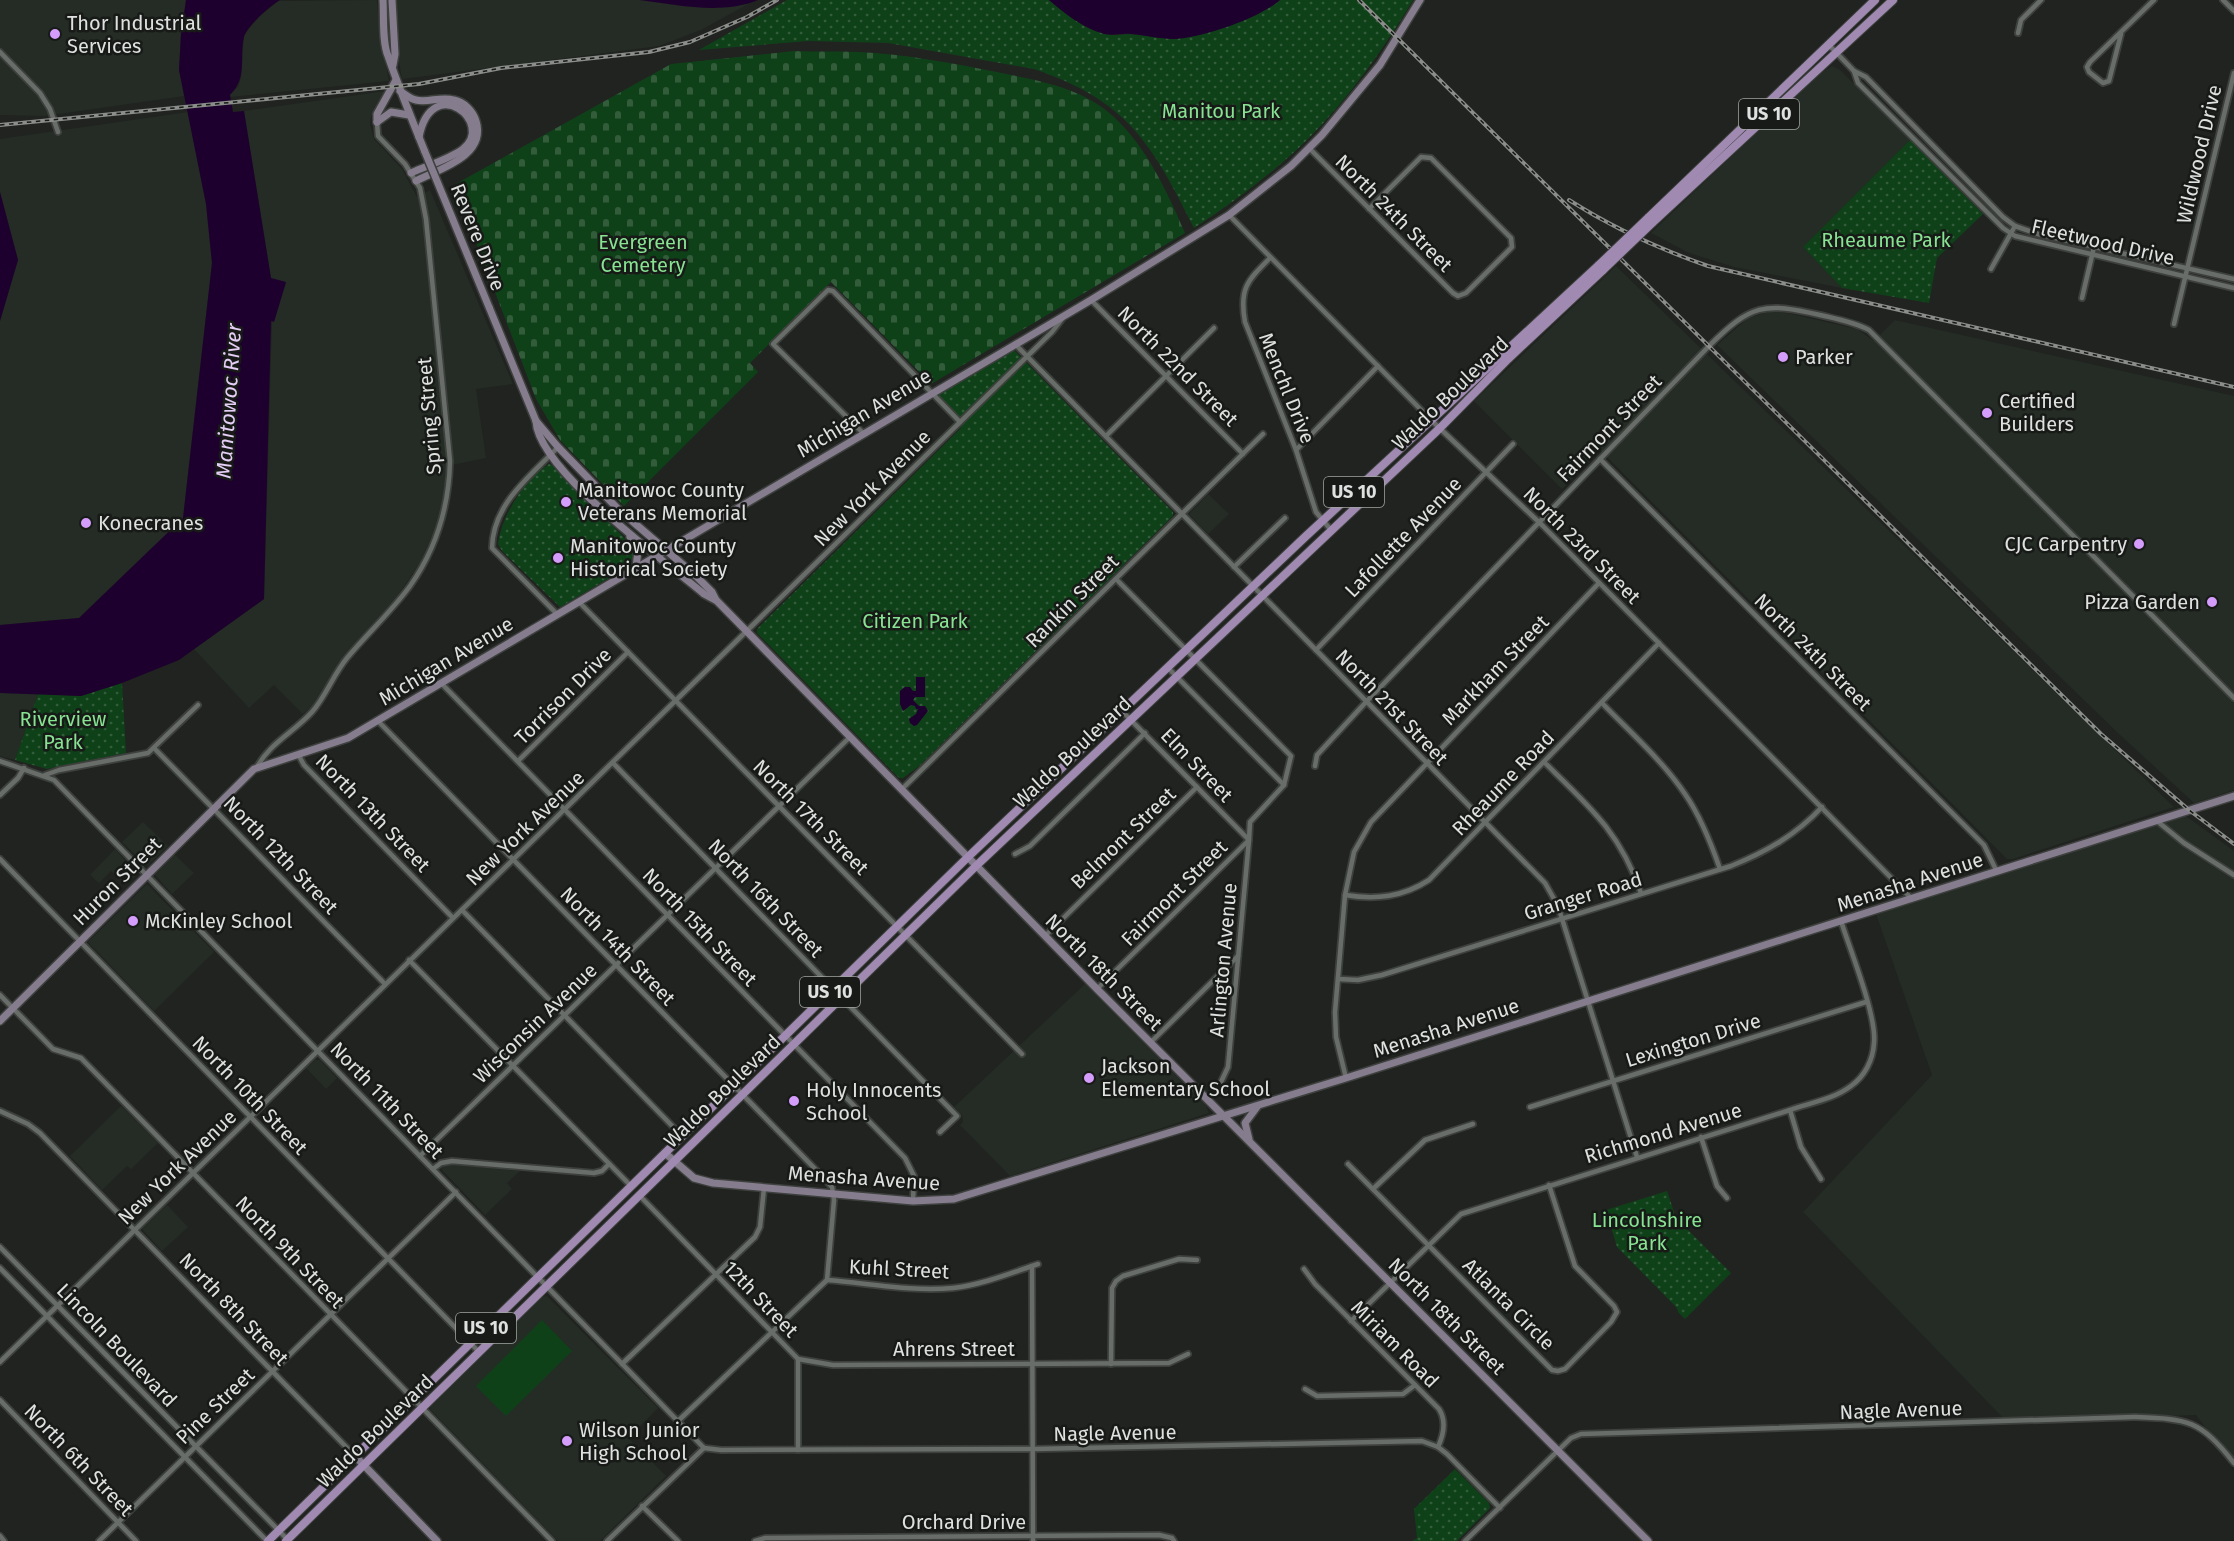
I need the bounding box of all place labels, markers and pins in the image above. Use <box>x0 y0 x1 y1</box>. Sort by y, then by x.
place label: Thor Industrial Services <box>67 11 202 58</box>
marker: Thor Industrial Services <box>48 27 62 41</box>
place label: Parker <box>1795 345 1853 369</box>
marker: Parker <box>1776 350 1790 364</box>
place label: Certified Builders <box>1999 389 2076 436</box>
marker: Certified Builders <box>1980 406 1994 420</box>
place label: Manitowoc County Veterans Memorial <box>578 478 747 525</box>
marker: Manitowoc County Veterans Memorial <box>559 495 573 509</box>
place label: Konecranes <box>98 511 203 535</box>
marker: Konecranes <box>79 516 93 530</box>
place label: CJC Carpentry <box>2005 532 2127 556</box>
place label: Manitowoc County Historical Society <box>570 534 736 581</box>
marker: CJC Carpentry <box>2132 537 2146 551</box>
marker: Manitowoc County Historical Society <box>551 551 565 565</box>
place label: Pizza Garden <box>2084 590 2200 614</box>
marker: Pizza Garden <box>2205 595 2219 609</box>
place label: McKinley School <box>145 909 293 933</box>
marker: McKinley School <box>126 914 140 928</box>
place label: Jackson Elementary School <box>1101 1054 1270 1101</box>
marker: Jackson Elementary School <box>1082 1071 1096 1085</box>
place label: Holy Innocents School <box>806 1078 941 1125</box>
marker: Holy Innocents School <box>787 1094 801 1108</box>
place label: Wilson Junior High School <box>579 1418 700 1465</box>
marker: Wilson Junior High School <box>560 1434 574 1448</box>

